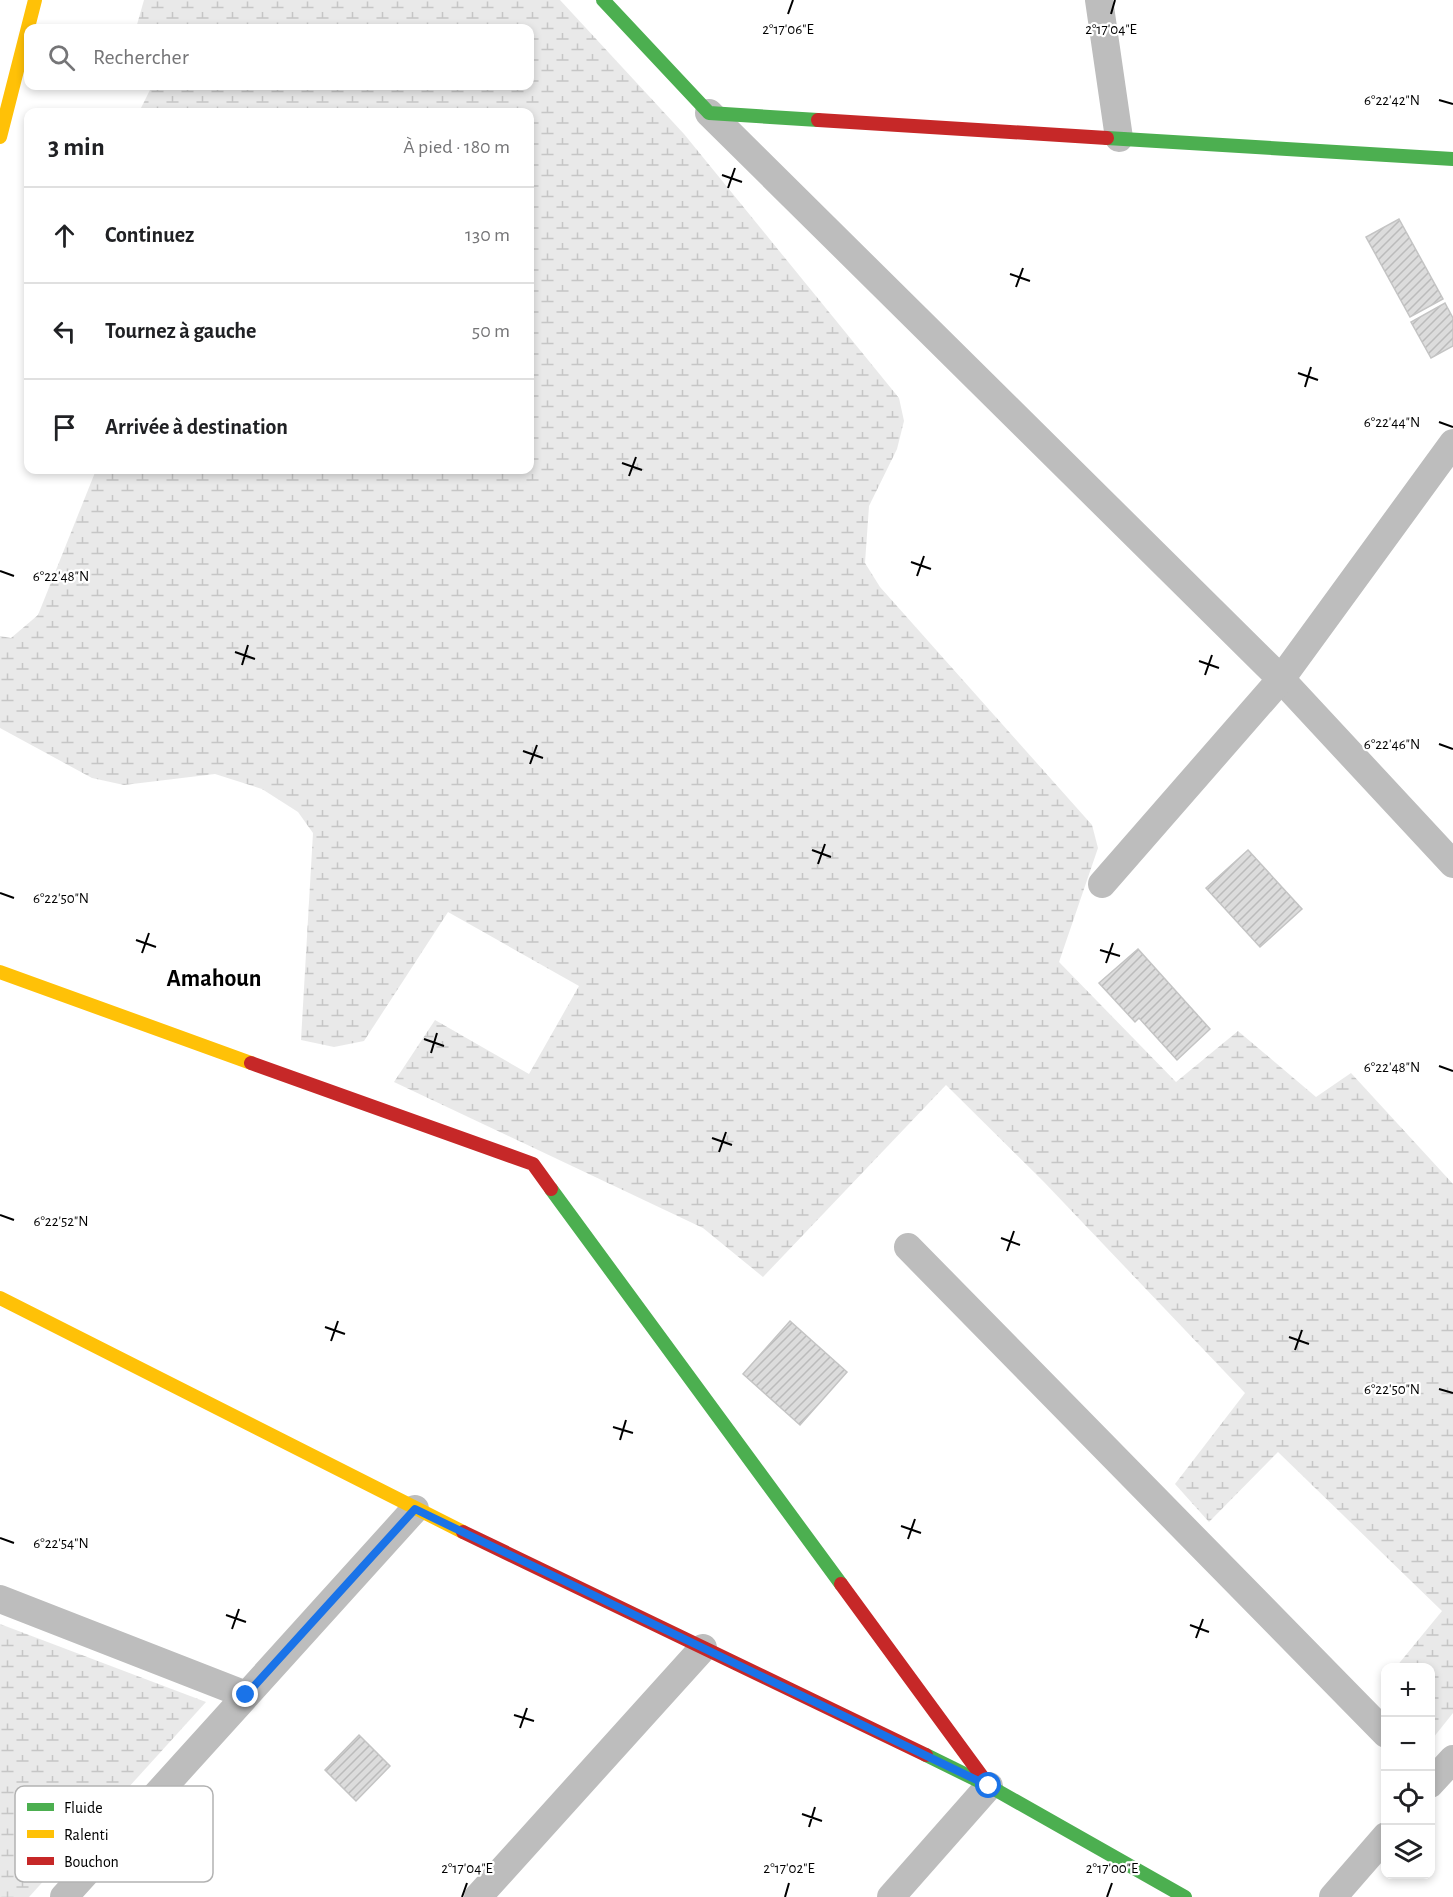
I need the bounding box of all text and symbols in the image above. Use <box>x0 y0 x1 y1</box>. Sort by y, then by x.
text: 2°17'06"E <box>762 22 814 37</box>
text: 2°17'04"E <box>1085 22 1137 37</box>
search box <box>24 24 534 90</box>
icon: search <box>45 41 78 74</box>
text: Rechercher <box>93 46 189 68</box>
text: 6°22'42"N <box>1364 93 1420 108</box>
text: 3 min <box>48 134 105 160</box>
text: À pied · 180 m <box>403 137 510 157</box>
icon: ahead <box>48 219 81 252</box>
text: Continuez <box>105 224 194 246</box>
text: 130 m <box>465 225 510 245</box>
icon: left <box>48 315 81 348</box>
text: Tournez à gauche <box>105 320 256 342</box>
text: 50 m <box>472 321 510 341</box>
icon: arrive <box>48 411 81 444</box>
text: 6°22'44"N <box>1364 415 1420 430</box>
text: Arrivée à destination <box>105 416 288 438</box>
text: 6°22'48"N <box>33 569 89 584</box>
text: 6°22'46"N <box>1364 737 1420 752</box>
text: 6°22'50"N <box>33 891 89 906</box>
district label: Amahoun <box>167 967 261 991</box>
text: 6°22'48"N <box>1364 1060 1420 1075</box>
text: 6°22'52"N <box>33 1214 89 1229</box>
text: 6°22'50"N <box>1364 1382 1420 1397</box>
text: 6°22'54"N <box>33 1536 89 1551</box>
map controls <box>1381 1663 1435 1879</box>
button: + <box>1381 1663 1435 1717</box>
route end <box>232 1681 258 1707</box>
button: − <box>1381 1717 1435 1771</box>
button: locate <box>1381 1771 1435 1825</box>
route start <box>975 1772 1001 1798</box>
legend <box>15 1786 213 1882</box>
text: Fluide <box>64 1800 103 1816</box>
button: layers <box>1381 1825 1435 1879</box>
text: Ralenti <box>64 1827 109 1843</box>
text: Bouchon <box>64 1854 119 1870</box>
text: 2°17'04"E <box>441 1861 493 1876</box>
text: 2°17'02"E <box>763 1861 815 1876</box>
text: 2°17'00"E <box>1086 1861 1138 1876</box>

